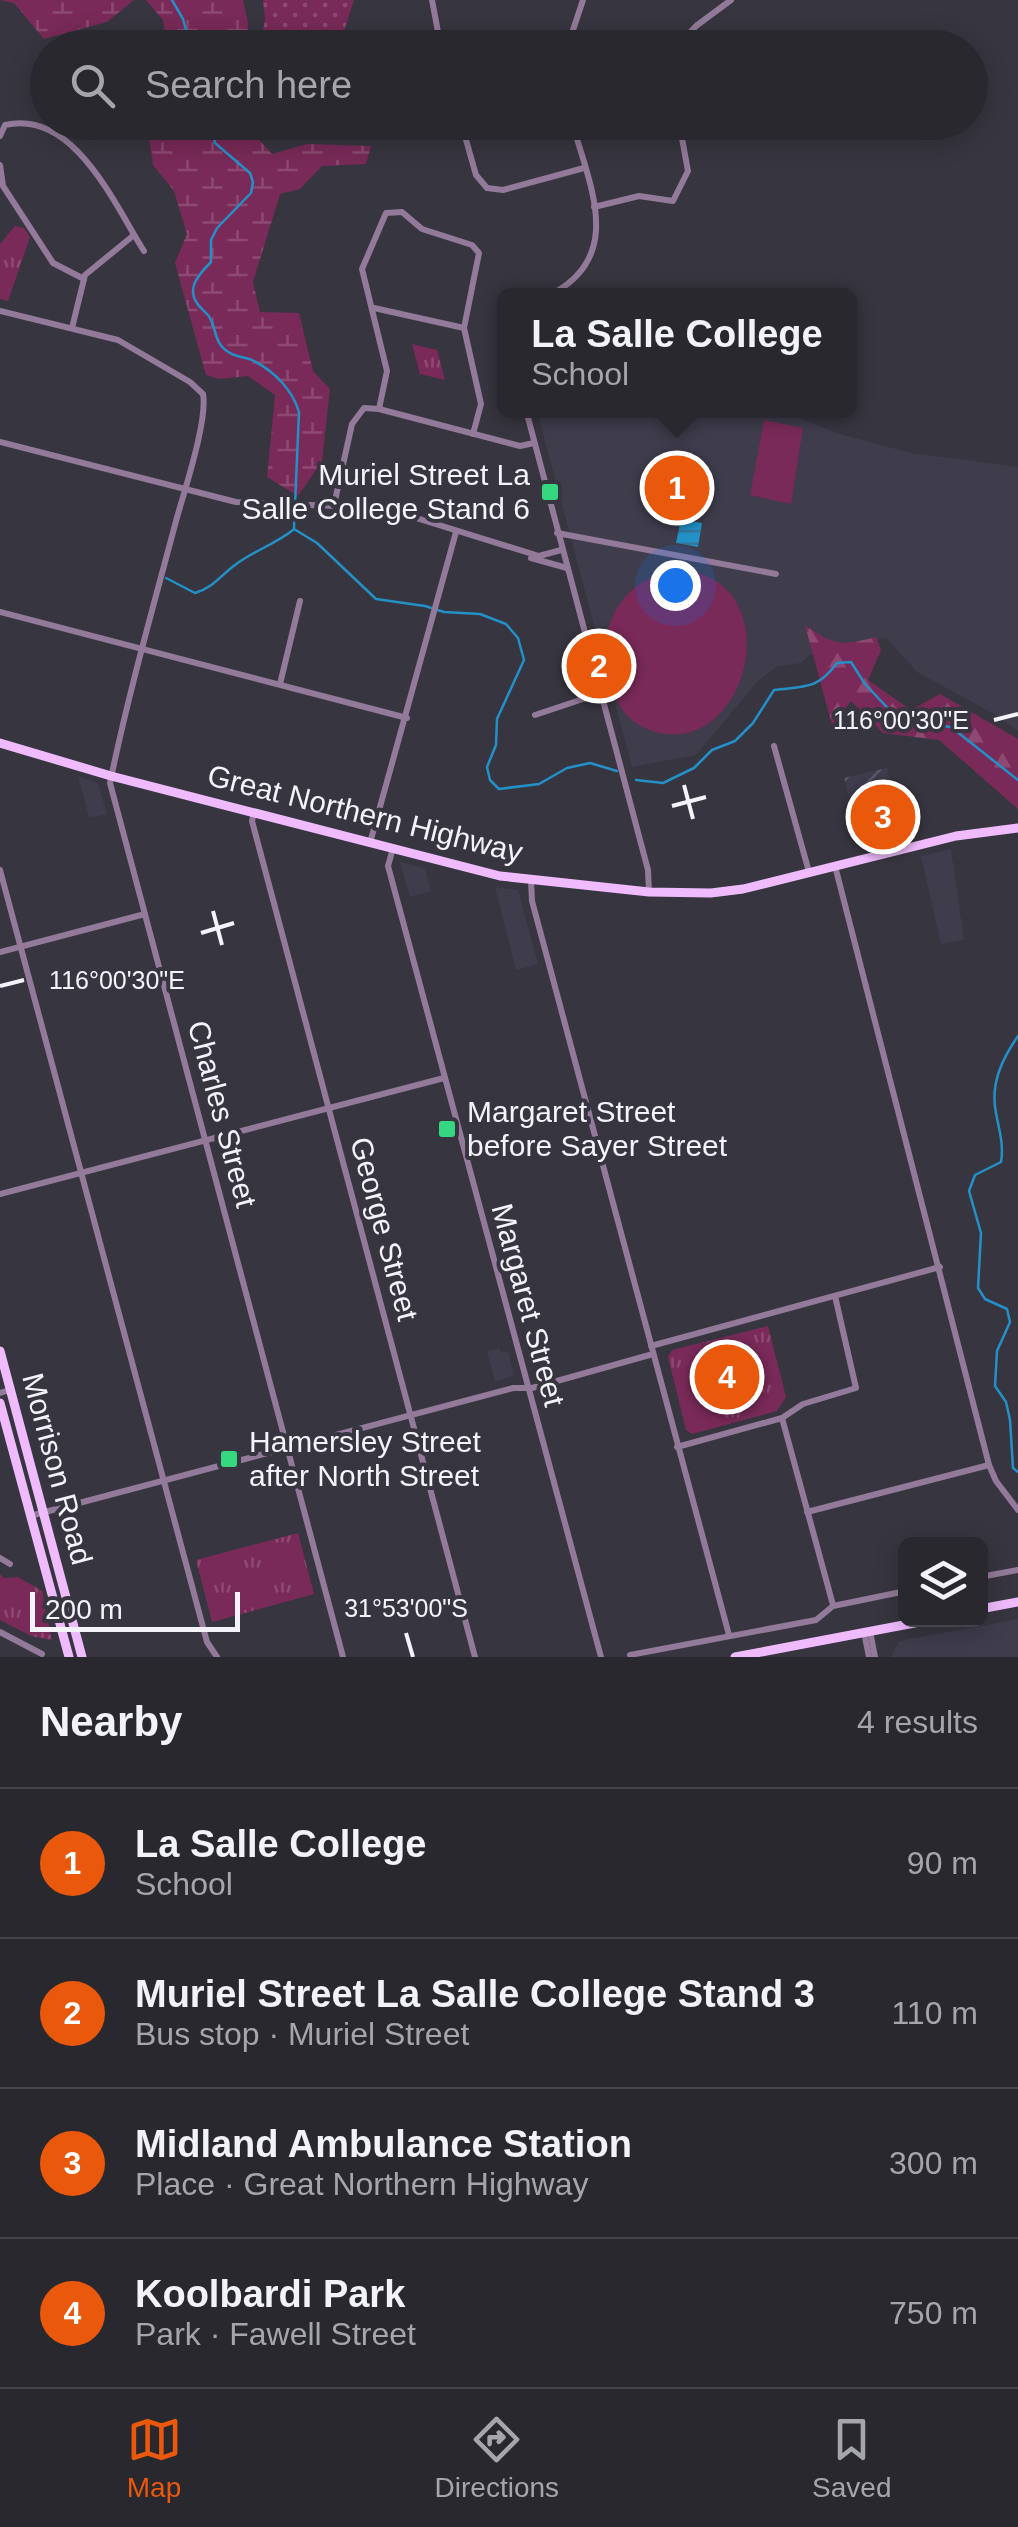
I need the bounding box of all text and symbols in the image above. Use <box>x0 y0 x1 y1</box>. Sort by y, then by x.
search box <box>30 30 988 140</box>
icon: search <box>65 58 120 113</box>
text: Search here <box>145 64 352 106</box>
popup <box>497 288 857 418</box>
text: La Salle College <box>531 313 823 355</box>
text: School <box>531 356 629 392</box>
pin: 1 <box>644 450 710 526</box>
place label: Muriel Street La Salle College Stand 6 <box>241 458 530 525</box>
marker: Muriel Street La Salle College Stand 6 <box>539 481 561 503</box>
your location <box>650 560 701 611</box>
pin: 2 <box>566 628 632 704</box>
text: 116°00'30"E <box>833 706 969 734</box>
street label: Great Northern Highway <box>204 758 526 869</box>
pin: 3 <box>850 780 916 854</box>
text: 116°00'30"E <box>49 966 185 994</box>
street label: Charles Street <box>182 1017 263 1211</box>
place label: Margaret Street before Sayer Street <box>467 1095 728 1162</box>
marker: Margaret Street before Sayer Street <box>436 1118 458 1140</box>
street label: George Street <box>344 1134 425 1325</box>
street label: Margaret Street <box>486 1200 572 1410</box>
pin: 4 <box>694 1340 760 1414</box>
street label: Morrison Road <box>16 1370 99 1568</box>
place label: Hamersley Street after North Street <box>249 1425 481 1492</box>
marker: Hamersley Street after North Street <box>218 1448 240 1470</box>
map controls <box>898 1537 988 1627</box>
button: layers <box>898 1537 988 1627</box>
scale bar <box>30 1587 240 1632</box>
text: 200 m <box>45 1594 123 1625</box>
text: 31°53'00"S <box>344 1594 468 1622</box>
text: Nearby <box>40 1698 182 1745</box>
text: 4 results <box>857 1704 978 1740</box>
text: La Salle College <box>135 1823 426 1865</box>
text: 1 <box>64 1845 81 1881</box>
text: 90 m <box>907 1845 978 1881</box>
text: School <box>135 1866 233 1902</box>
text: Muriel Street La Salle College Stand 3 <box>135 1973 815 2015</box>
text: 2 <box>64 1995 81 2031</box>
text: 110 m <box>891 1995 978 2031</box>
text: Bus stop · Muriel Street <box>135 2016 469 2052</box>
text: Midland Ambulance Station <box>135 2123 632 2165</box>
text: 3 <box>64 2145 81 2181</box>
text: 300 m <box>889 2145 978 2181</box>
text: Place · Great Northern Highway <box>135 2166 589 2202</box>
text: Koolbardi Park <box>135 2273 405 2315</box>
text: 4 <box>64 2295 81 2331</box>
text: 750 m <box>889 2295 978 2331</box>
text: Park · Fawell Street <box>135 2316 416 2352</box>
tab: Map <box>127 2412 182 2504</box>
tab: Directions <box>435 2412 559 2504</box>
tab: Saved <box>812 2412 891 2504</box>

